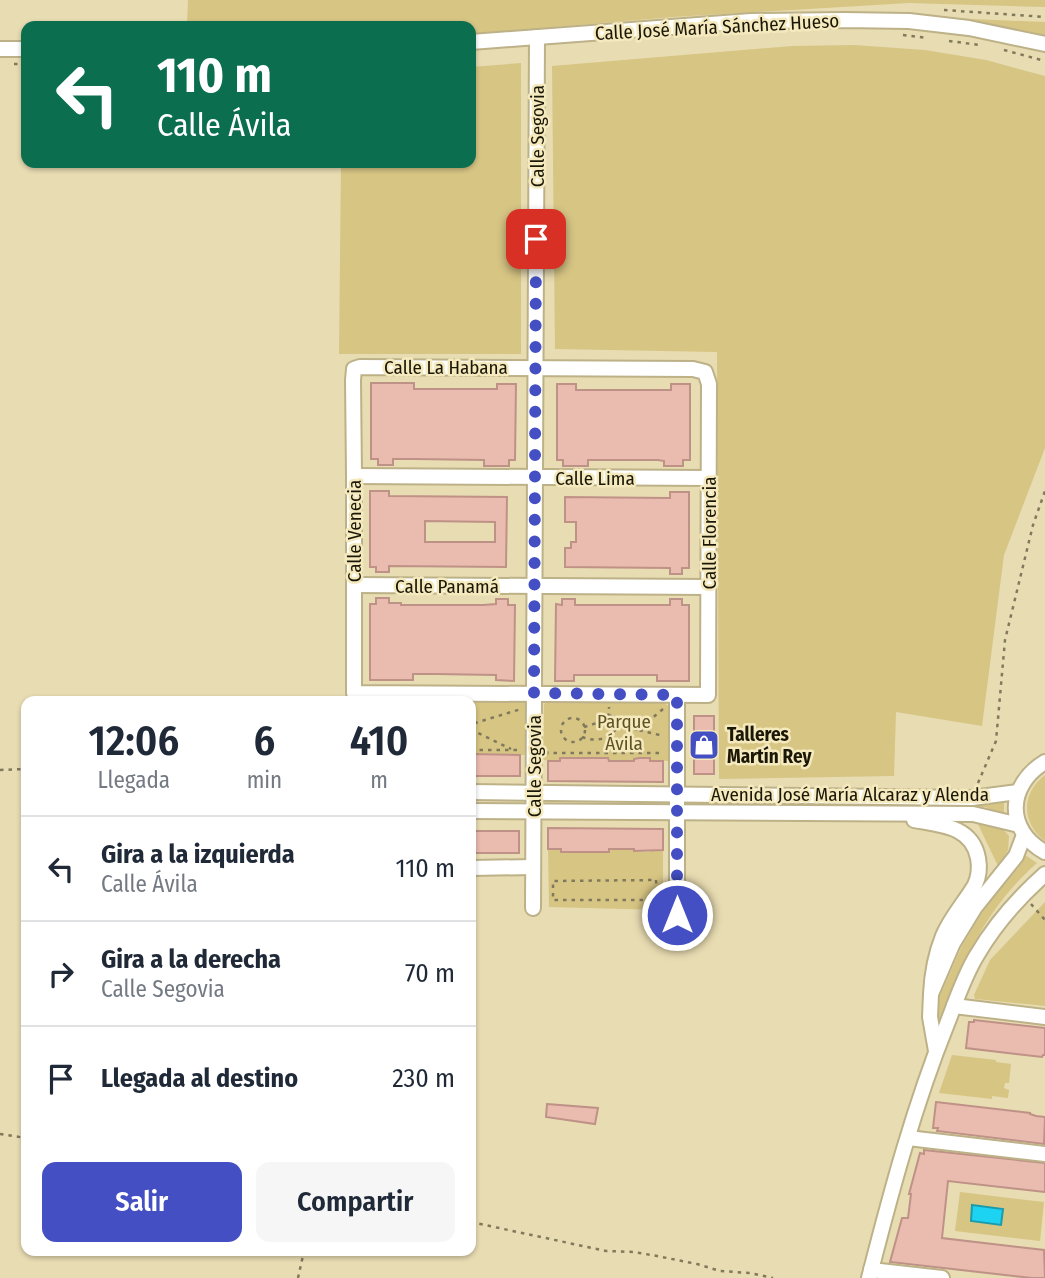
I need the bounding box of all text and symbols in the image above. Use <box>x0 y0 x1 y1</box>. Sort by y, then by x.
street label: Calle José María Sánchez Hueso <box>594 9 840 45</box>
text: 110 m <box>157 46 272 105</box>
icon: left <box>42 49 133 140</box>
street label: Calle Segovia <box>526 85 549 187</box>
text: Calle Ávila <box>157 106 291 144</box>
pin <box>506 209 566 269</box>
icon: arrive <box>517 220 555 258</box>
street label: Calle La Habana <box>384 356 508 379</box>
street label: Calle Lima <box>555 467 635 490</box>
street label: Calle Florencia <box>698 476 721 590</box>
street label: Calle Venecia <box>343 480 366 582</box>
street label: Calle Panamá <box>395 575 499 598</box>
park label: Parque Ávila <box>597 710 651 755</box>
street label: Calle Segovia <box>523 715 546 817</box>
text: 12:06 <box>89 716 179 766</box>
text: 6 <box>254 716 275 766</box>
text: 410 <box>350 716 408 766</box>
place label: Talleres Martín Rey <box>727 723 812 768</box>
shop icon: Talleres Martín Rey <box>687 728 721 762</box>
text: Llegada <box>98 766 170 794</box>
text: min <box>247 766 282 794</box>
text: m <box>370 766 388 794</box>
street label: Avenida José María Alcaraz y Alenda <box>711 783 989 806</box>
text: Gira a la izquierda <box>101 839 295 870</box>
icon: left <box>42 850 80 888</box>
text: 110 m <box>395 853 455 884</box>
text: Calle Ávila <box>101 870 198 898</box>
position arrow <box>640 878 714 952</box>
text: Gira a la derecha <box>101 944 281 975</box>
icon: right <box>42 955 80 993</box>
text: 70 m <box>405 958 455 989</box>
text: Calle Segovia <box>101 975 225 1003</box>
icon: arrive <box>42 1060 80 1098</box>
text: Llegada al destino <box>101 1063 298 1094</box>
text: 230 m <box>392 1063 455 1094</box>
button: Salir <box>42 1162 242 1242</box>
button: Compartir <box>256 1162 455 1242</box>

